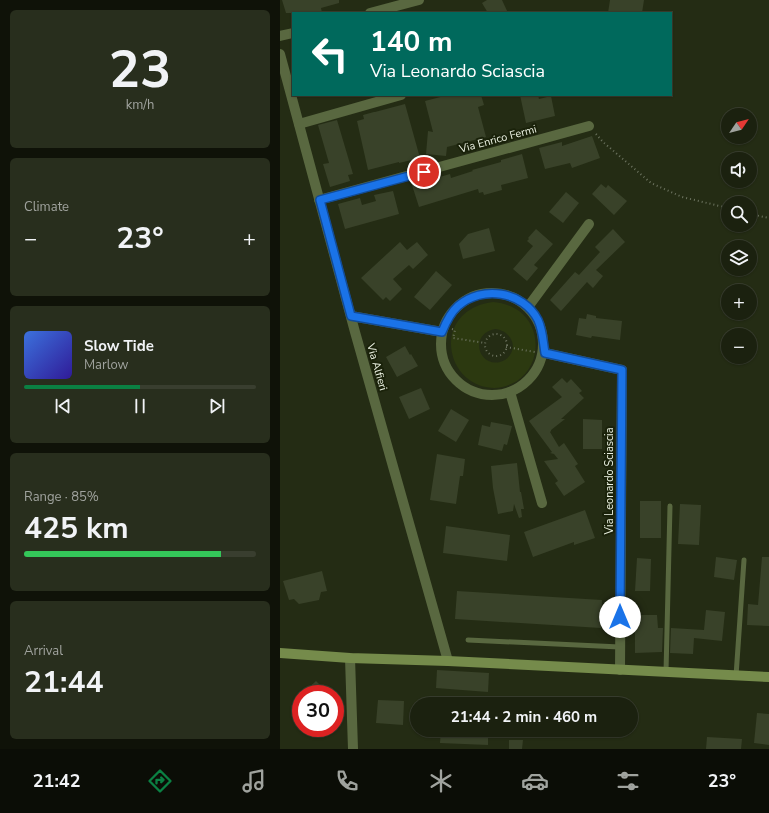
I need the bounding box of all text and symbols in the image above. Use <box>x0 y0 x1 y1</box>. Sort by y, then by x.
text: 140 m <box>370 23 453 61</box>
icon: left <box>304 28 356 80</box>
text: 23 <box>109 34 171 105</box>
text: Via Leonardo Sciascia <box>370 59 545 83</box>
text: km/h <box>126 96 154 114</box>
north arrow <box>721 108 757 144</box>
map controls <box>721 108 757 364</box>
street label: Via Enrico Fermi <box>457 121 538 157</box>
button: sound <box>721 152 757 188</box>
pin <box>407 155 441 189</box>
icon: arrive <box>413 161 435 183</box>
button: search <box>721 196 757 232</box>
text: Climate <box>24 198 69 216</box>
text: 23° <box>116 218 164 259</box>
text: − <box>24 224 37 254</box>
text: + <box>243 224 256 254</box>
button: layers <box>721 240 757 276</box>
button: + <box>721 284 757 320</box>
button: − <box>721 328 757 364</box>
text: Slow Tide <box>84 336 154 356</box>
street label: Via Alfieri <box>363 341 391 392</box>
text: Marlow <box>84 356 129 374</box>
icon: previous <box>52 395 74 417</box>
icon: pause <box>129 395 151 417</box>
icon: next <box>206 395 228 417</box>
street label: Via Leonardo Sciascia <box>602 427 617 535</box>
text: Range · 85% <box>24 488 99 506</box>
text: 425 km <box>24 508 129 549</box>
position arrow <box>599 596 641 638</box>
text: Arrival <box>24 642 63 660</box>
text: 21:44 <box>24 662 103 703</box>
speed limit sign: 30 <box>292 685 344 737</box>
text: 21:44 · 2 min · 460 m <box>451 707 597 727</box>
icon: directions <box>146 767 174 795</box>
icon: music <box>240 767 268 795</box>
icon: phone <box>333 767 361 795</box>
icon: climate <box>427 767 455 795</box>
icon: car <box>521 767 549 795</box>
icon: filters <box>614 767 642 795</box>
text: 21:42 <box>33 769 80 793</box>
text: 23° <box>708 769 736 793</box>

